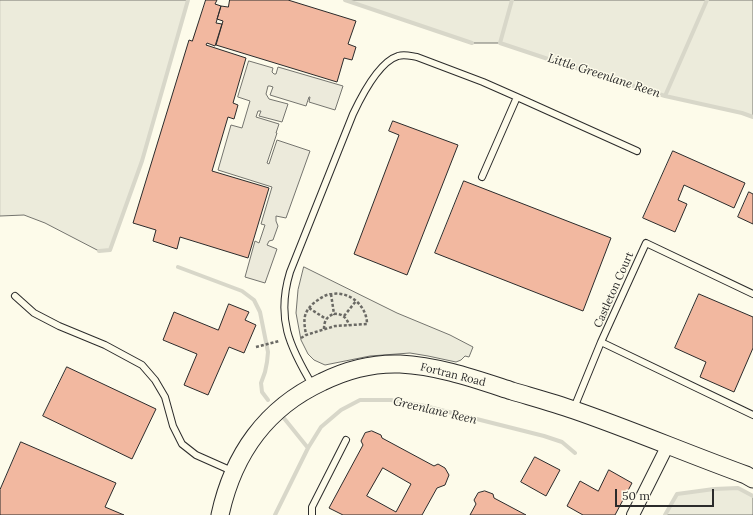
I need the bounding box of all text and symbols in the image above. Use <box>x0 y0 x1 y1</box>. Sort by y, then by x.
water label: Little Greenlane Reen <box>546 51 662 101</box>
street label: Castleton Court <box>591 250 637 330</box>
street label: Fortran Road <box>419 361 487 389</box>
water label: Greenlane Reen <box>392 394 478 428</box>
scale bar <box>617 481 716 507</box>
text: 50 m <box>622 488 650 503</box>

